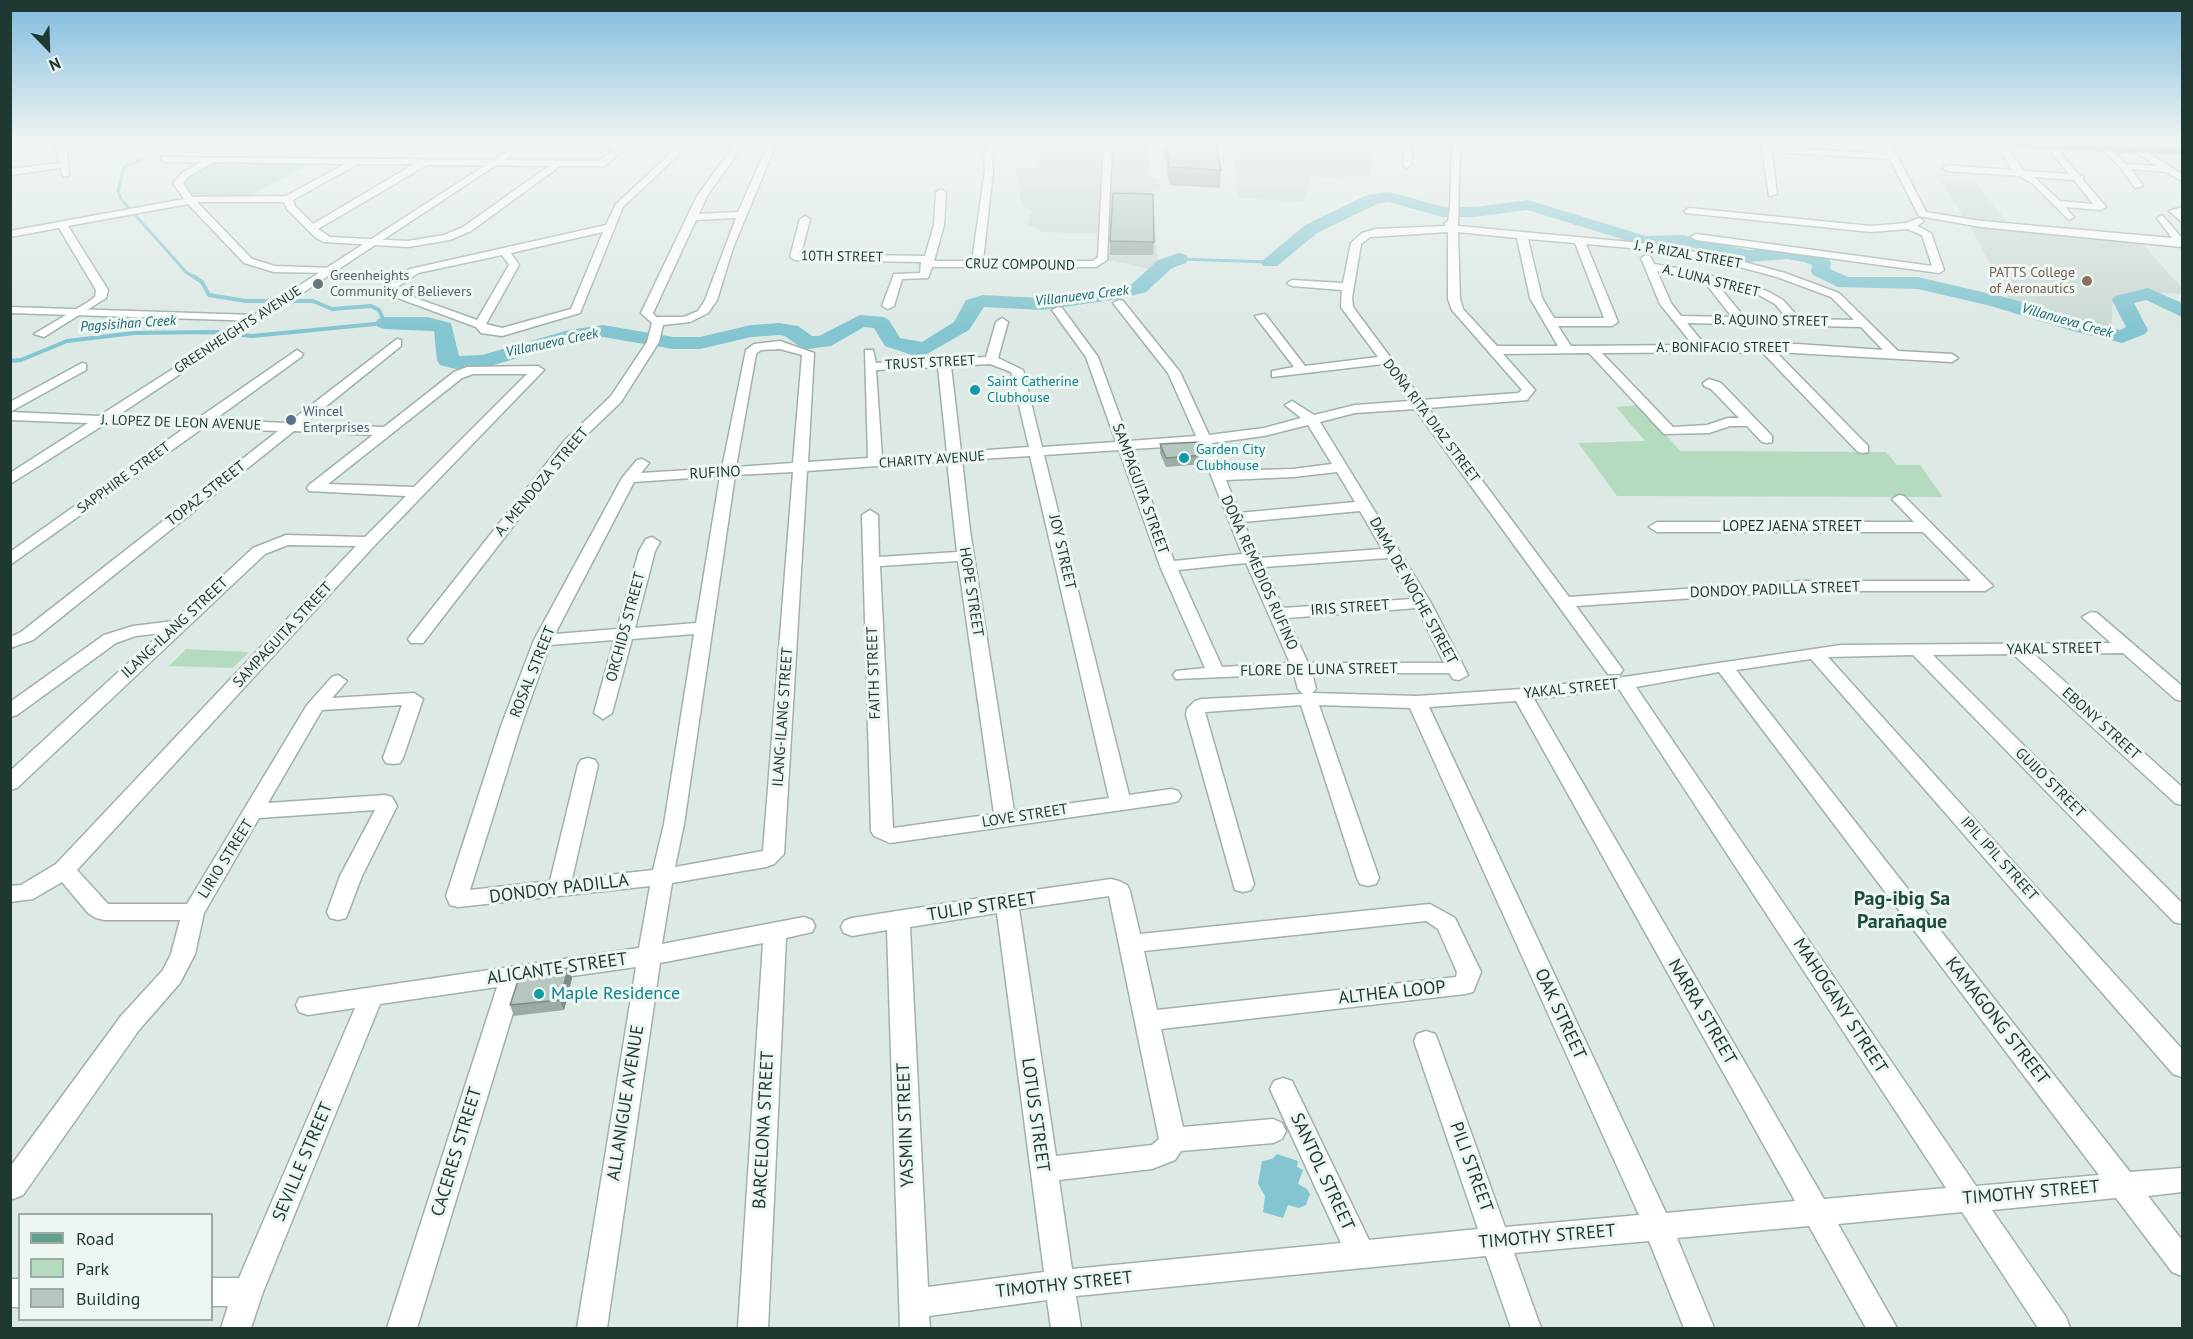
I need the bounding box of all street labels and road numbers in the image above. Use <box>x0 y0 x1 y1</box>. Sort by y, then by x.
street label: J. P. RIZAL STREET <box>1633 237 1743 273</box>
street label: 10TH STREET <box>801 248 883 266</box>
street label: CRUZ COMPOUND <box>965 256 1075 274</box>
street label: A. LUNA STREET <box>1661 261 1761 301</box>
street label: GREENHEIGHTS AVENUE <box>171 283 305 377</box>
street label: B. AQUINO STREET <box>1714 312 1828 330</box>
street label: A. BONIFACIO STREET <box>1656 340 1790 356</box>
street label: TRUST STREET <box>884 352 976 374</box>
street label: DOÑA RITA DIAZ STREET <box>1379 356 1483 486</box>
street label: J. LOPEZ DE LEON AVENUE <box>101 412 261 434</box>
street label: SAMPAGUITA STREET <box>1108 421 1172 557</box>
street label: A. MENDOZA STREET <box>491 424 593 540</box>
street label: SAPPHIRE STREET <box>74 439 174 517</box>
street label: CHARITY AVENUE <box>878 448 986 472</box>
street label: TOPAZ STREET <box>163 457 249 531</box>
street label: RUFINO <box>689 463 741 483</box>
street label: DOÑA REMEDIOS RUFINO <box>1217 493 1301 653</box>
street label: JOY STREET <box>1045 513 1079 591</box>
street label: DAMA DE NOCHE STREET <box>1365 514 1461 668</box>
street label: LOPEZ JAENA STREET <box>1722 518 1862 536</box>
street label: HOPE STREET <box>955 546 987 638</box>
street label: ORCHIDS STREET <box>603 570 649 684</box>
street label: ILANG-ILANG STREET <box>118 574 232 682</box>
street label: DONDOY PADILLA STREET <box>1690 578 1860 602</box>
street label: SAMPAGUITA STREET <box>230 579 336 691</box>
street label: IRIS STREET <box>1310 596 1390 620</box>
street label: ROSAL STREET <box>507 624 559 720</box>
street label: FAITH STREET <box>863 626 885 720</box>
street label: YAKAL STREET <box>2006 639 2102 659</box>
street label: ILANG-ILANG STREET <box>769 647 797 787</box>
street label: FLORE DE LUNA STREET <box>1240 660 1398 680</box>
street label: YAKAL STREET <box>1523 675 1619 703</box>
street label: EBONY STREET <box>2058 684 2144 764</box>
street label: GUIJO STREET <box>2011 744 2089 822</box>
street label: LOVE STREET <box>981 800 1069 832</box>
street label: IPIL IPIL STREET <box>1956 813 2042 905</box>
street label: LIRIO STREET <box>195 816 257 902</box>
street label: DONDOY PADILLA <box>488 870 630 908</box>
street label: TULIP STREET <box>926 888 1038 926</box>
street label: MAHOGANY STREET <box>1788 934 1892 1078</box>
street label: ALICANTE STREET <box>485 948 629 990</box>
street label: KAMAGONG STREET <box>1940 953 2054 1089</box>
street label: NARRA STREET <box>1663 955 1741 1069</box>
street label: OAK STREET <box>1530 965 1590 1063</box>
street label: ALTHEA LOOP <box>1337 977 1447 1009</box>
street label: ALLANIGUE AVENUE <box>603 1024 649 1182</box>
street label: BARCELONA STREET <box>749 1050 779 1210</box>
street label: LOTUS STREET <box>1016 1056 1054 1174</box>
street label: YASMIN STREET <box>893 1062 919 1188</box>
street label: CACERES STREET <box>427 1085 487 1219</box>
street label: SEVILLE STREET <box>268 1099 338 1225</box>
street label: SANTOL STREET <box>1285 1110 1359 1234</box>
street label: PILI STREET <box>1445 1119 1497 1215</box>
street label: TIMOTHY STREET <box>1962 1176 2100 1210</box>
street label: TIMOTHY STREET <box>1478 1220 1616 1254</box>
street label: TIMOTHY STREET <box>995 1267 1133 1303</box>

